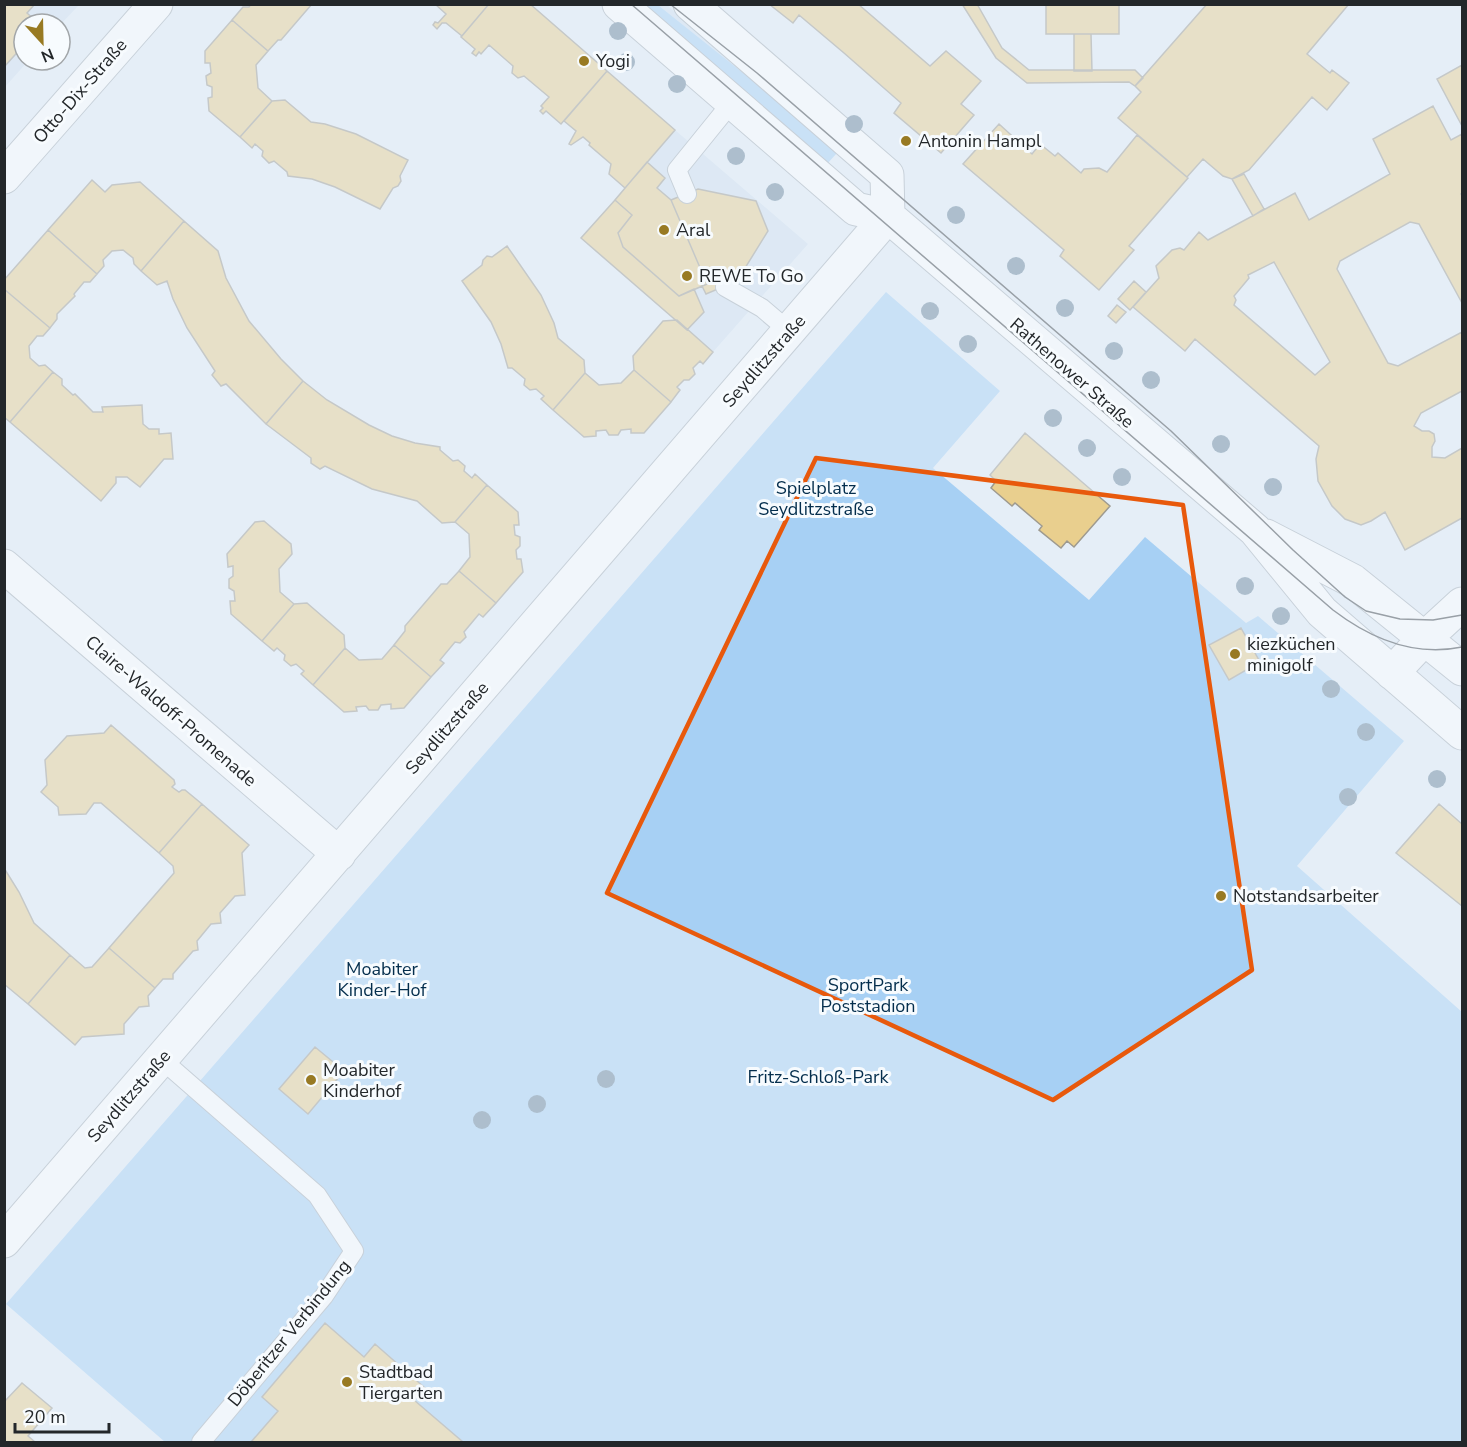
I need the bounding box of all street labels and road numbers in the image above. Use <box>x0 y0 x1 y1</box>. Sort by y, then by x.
street label: Otto-Dix-Straße <box>28 33 132 149</box>
street label: Seydlitzstraße <box>717 310 811 412</box>
street label: Rathenower Straße <box>1005 312 1139 434</box>
street label: Claire-Waldoff-Promenade <box>80 630 262 792</box>
street label: Seydlitzstraße <box>400 677 494 779</box>
street label: Seydlitzstraße <box>82 1045 176 1147</box>
street label: Döberitzer Verbindung <box>222 1254 356 1412</box>

